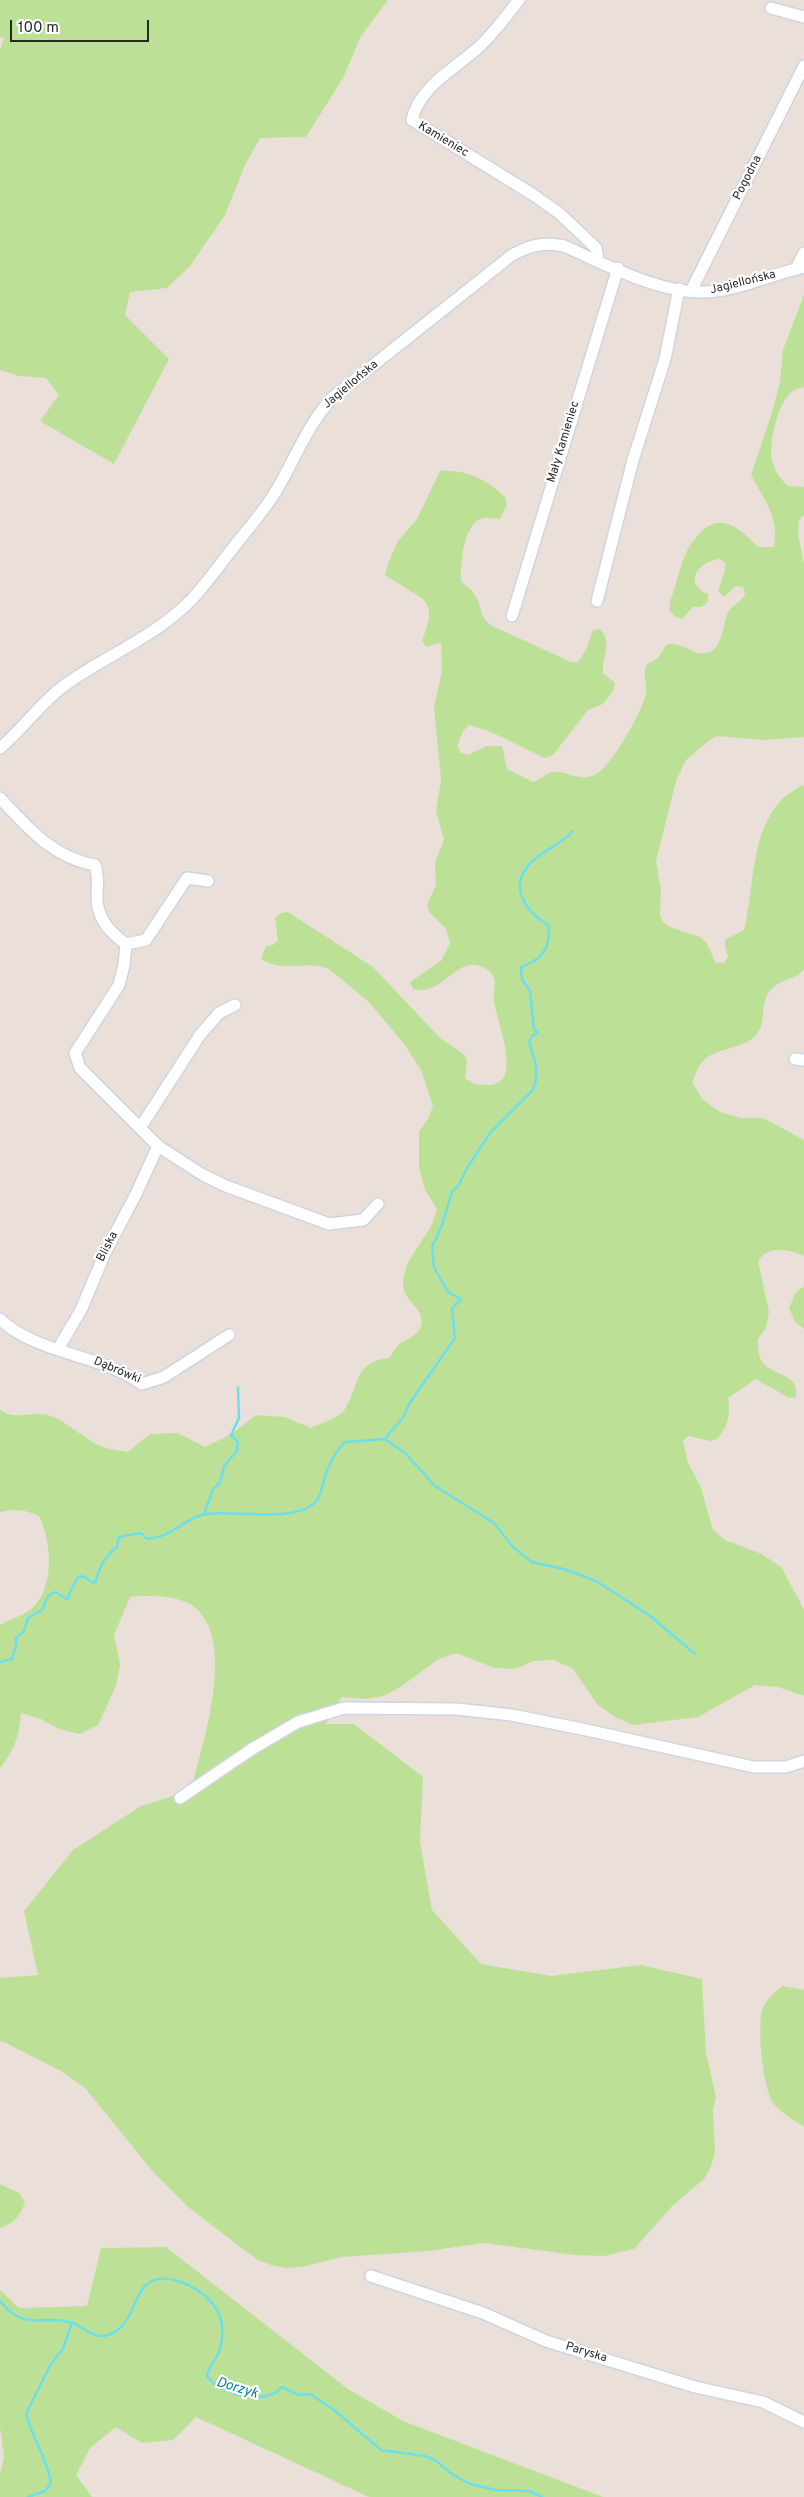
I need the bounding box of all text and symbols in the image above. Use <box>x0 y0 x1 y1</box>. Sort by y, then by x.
scale bar <box>12 10 151 42</box>
text: 100 m <box>18 19 59 38</box>
street label: Kamieniec <box>415 119 471 161</box>
street label: Pogodna <box>731 153 765 203</box>
street label: Jagiellońska <box>709 268 777 298</box>
street label: Jagiellońska <box>321 358 381 412</box>
street label: Mały Kamieniec <box>545 400 583 484</box>
street label: Bliska <box>94 1229 122 1265</box>
street label: Dąbrówki <box>91 1355 143 1387</box>
street label: Paryska <box>563 2340 609 2366</box>
water label: Dorzyk <box>214 2375 260 2403</box>

